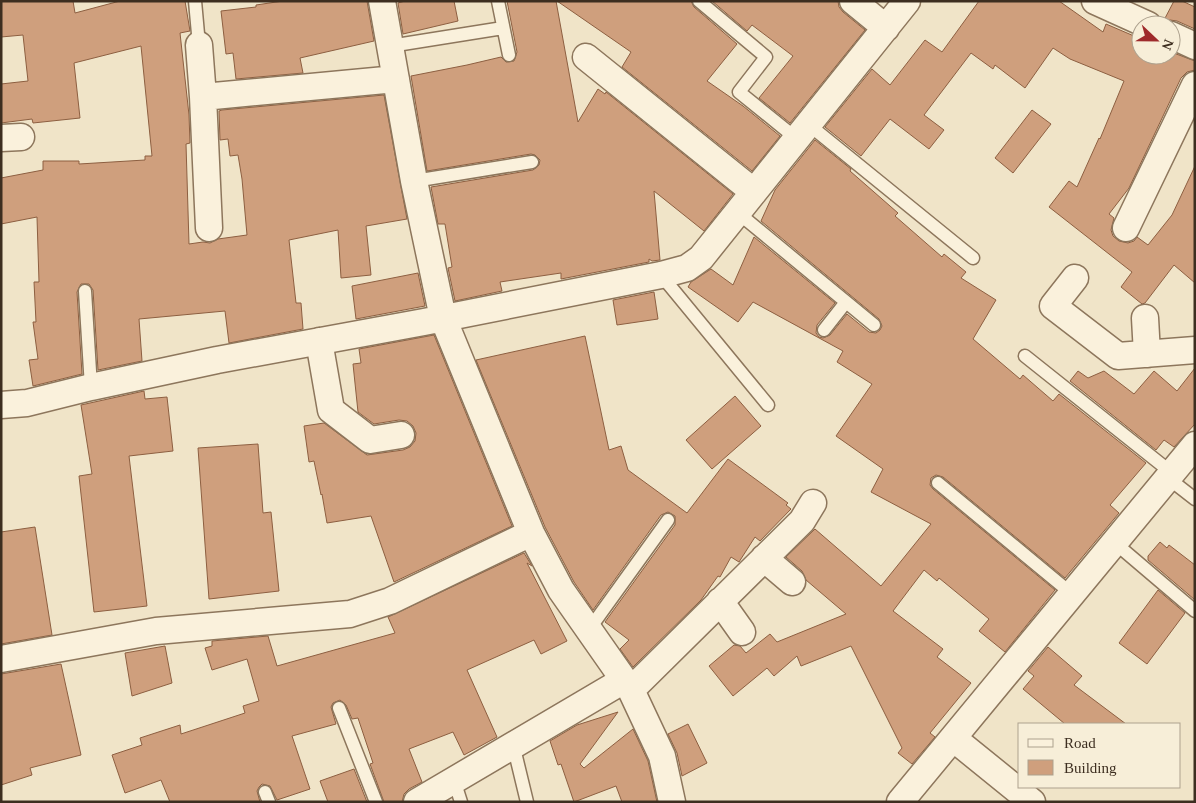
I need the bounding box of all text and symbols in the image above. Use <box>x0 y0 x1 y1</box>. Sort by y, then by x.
north arrow <box>1131 15 1181 65</box>
text: N <box>1159 37 1176 52</box>
legend <box>1018 723 1181 788</box>
text: Road <box>1064 735 1096 751</box>
text: Building <box>1064 760 1117 776</box>

